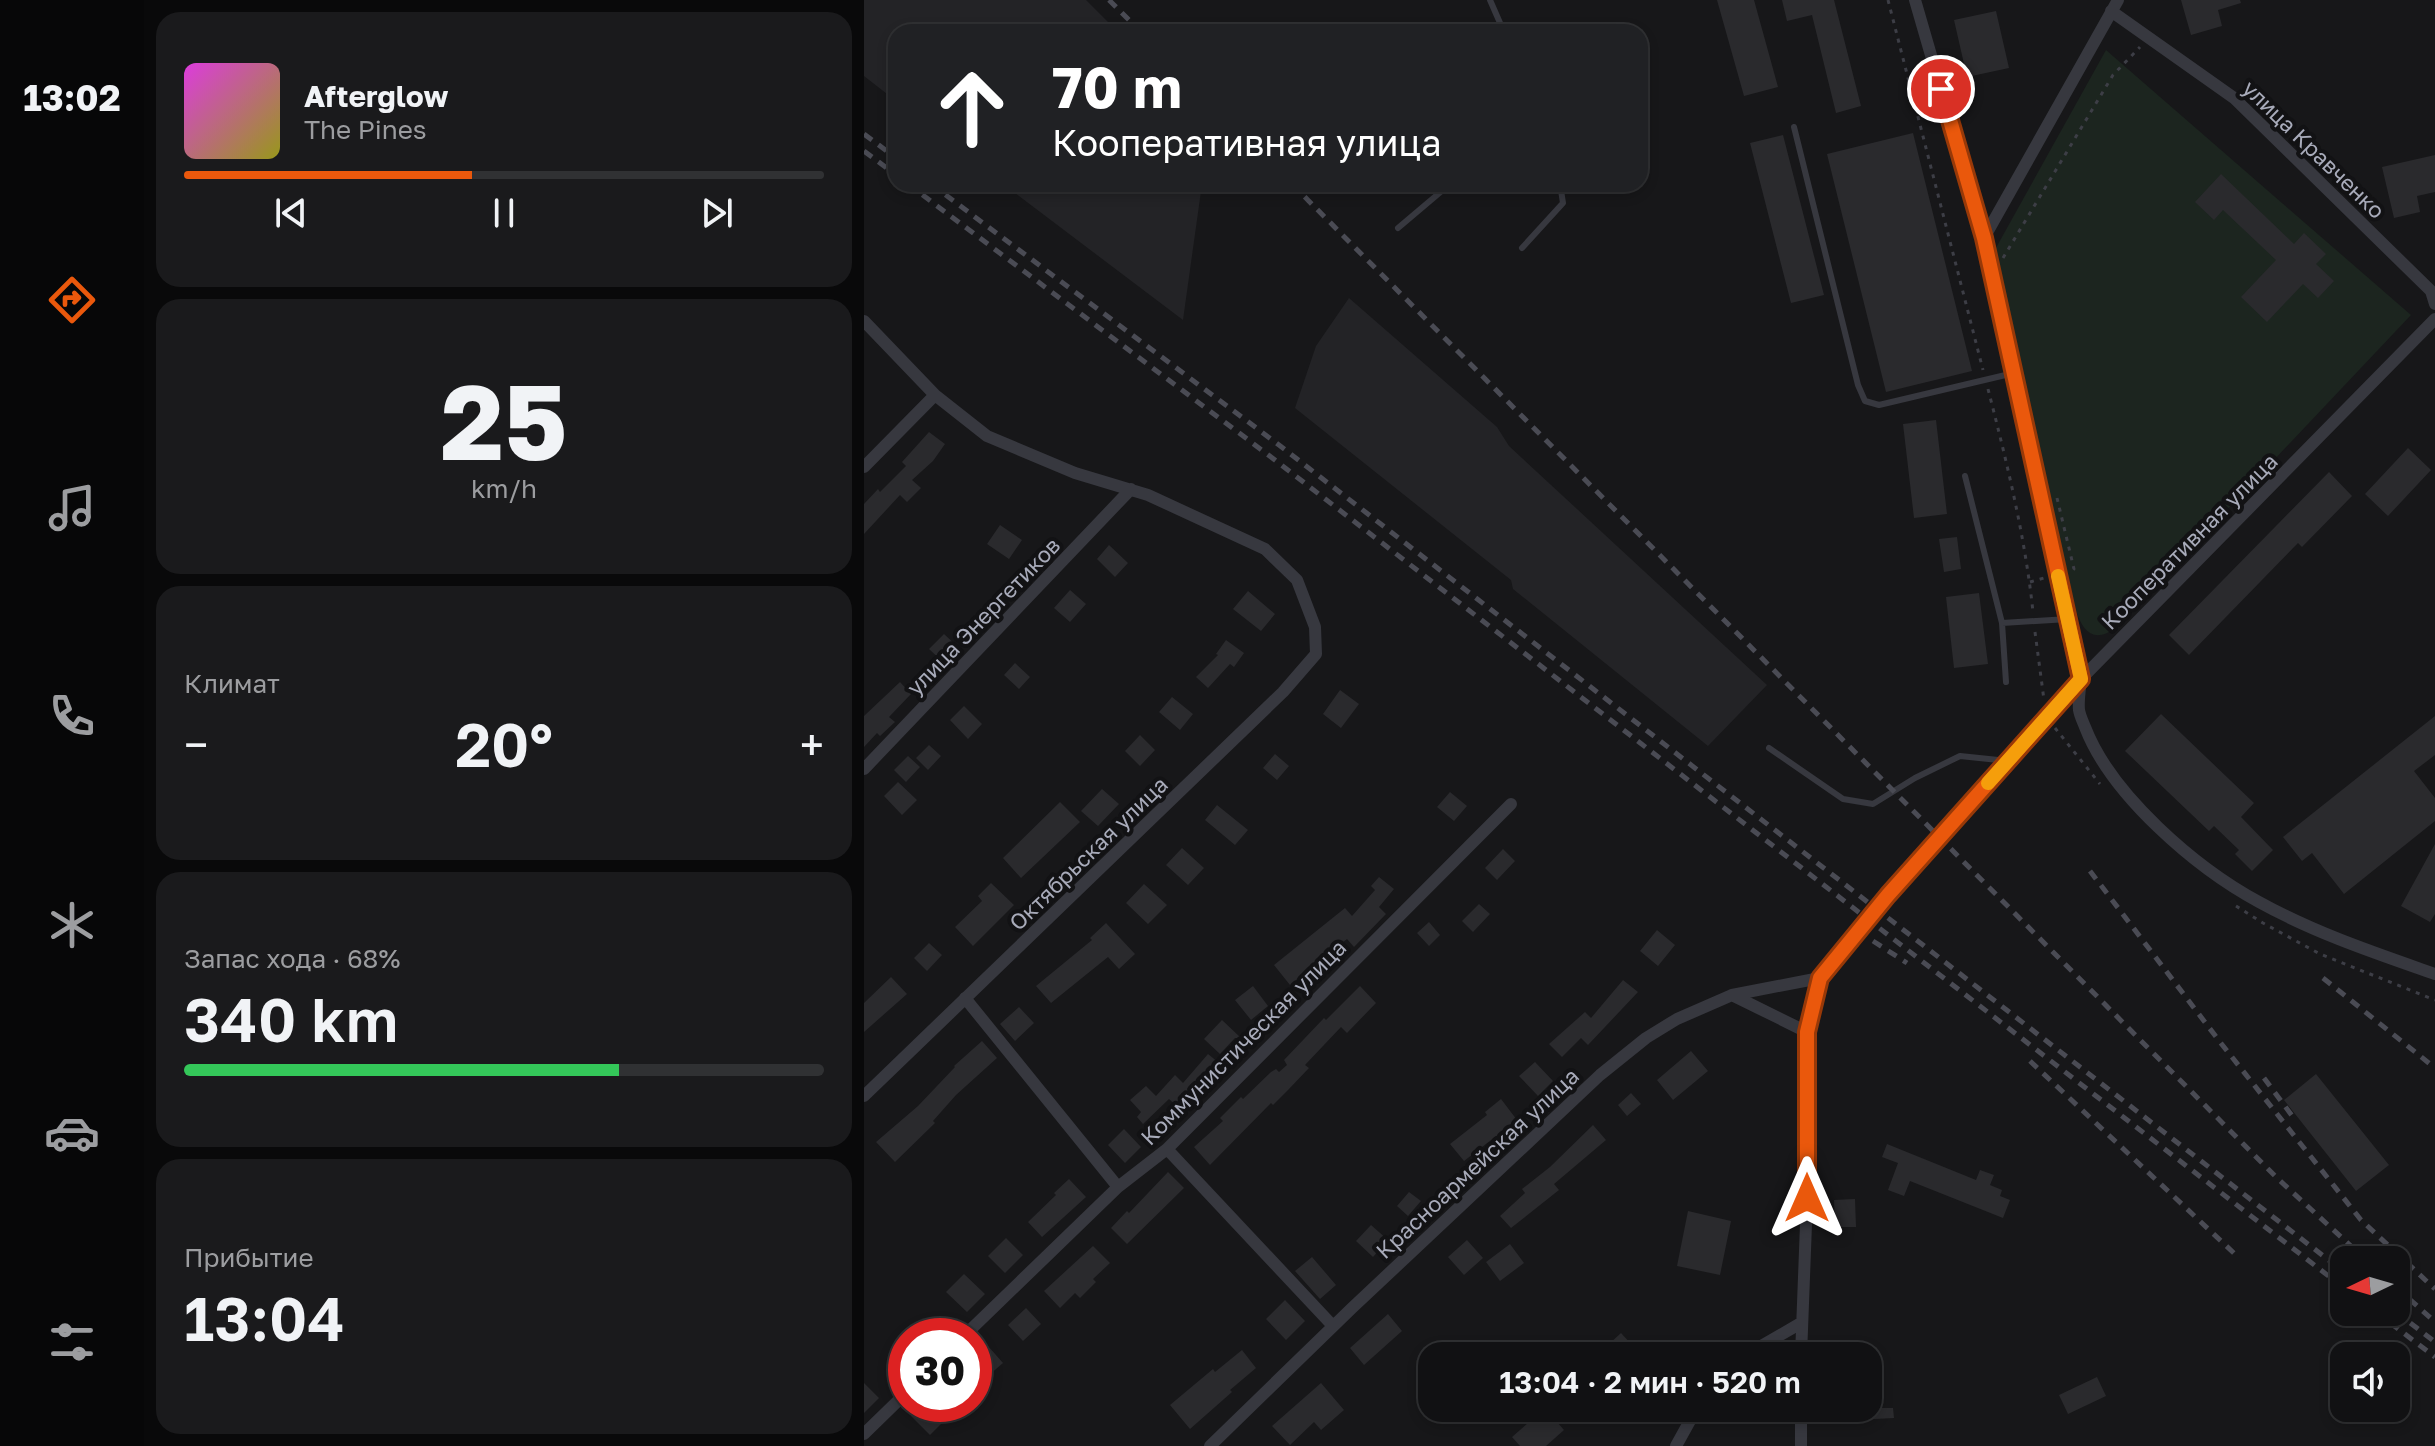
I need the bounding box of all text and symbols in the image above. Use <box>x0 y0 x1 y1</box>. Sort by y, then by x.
text: 70 m <box>1052 53 1182 120</box>
pin <box>1907 55 1975 123</box>
icon: ahead <box>920 56 1024 160</box>
icon: arrive <box>1919 67 1963 111</box>
street label: улица Кравченко <box>2237 74 2391 224</box>
text: 13:02 <box>23 76 121 119</box>
text: Afterglow <box>304 78 448 114</box>
text: The Pines <box>304 114 427 145</box>
text: Кооперативная улица <box>1052 121 1442 164</box>
icon: previous <box>269 191 313 235</box>
icon: pause <box>482 191 526 235</box>
icon: next <box>695 191 739 235</box>
icon: directions <box>44 272 100 328</box>
text: 25 <box>441 358 567 483</box>
street label: Кооперативная улица <box>2095 447 2283 635</box>
text: km/h <box>471 473 537 504</box>
icon: music <box>44 480 100 536</box>
street label: улица Энергетиков <box>901 531 1065 701</box>
text: Климат <box>184 668 280 699</box>
icon: phone <box>44 688 100 744</box>
text: 20° <box>455 708 553 780</box>
text: − <box>184 718 208 771</box>
text: + <box>800 718 824 771</box>
street label: Октябрьская улица <box>1003 770 1173 936</box>
icon: climate <box>44 897 100 953</box>
street label: Коммунистическая улица <box>1135 934 1351 1150</box>
text: Запас хода · 68% <box>184 943 400 974</box>
text: 340 km <box>184 983 398 1055</box>
street label: Красноармейская улица <box>1370 1062 1584 1264</box>
icon: car <box>44 1105 100 1161</box>
position arrow <box>1765 1156 1849 1240</box>
text: Прибытие <box>184 1242 313 1273</box>
north arrow <box>2330 1246 2410 1326</box>
map controls <box>2330 1246 2410 1422</box>
text: 13:04 <box>184 1282 345 1354</box>
icon: filters <box>44 1314 100 1370</box>
speed limit sign: 30 <box>888 1318 992 1422</box>
button: sound <box>2330 1342 2410 1422</box>
text: 13:04 · 2 мин · 520 m <box>1499 1364 1801 1400</box>

